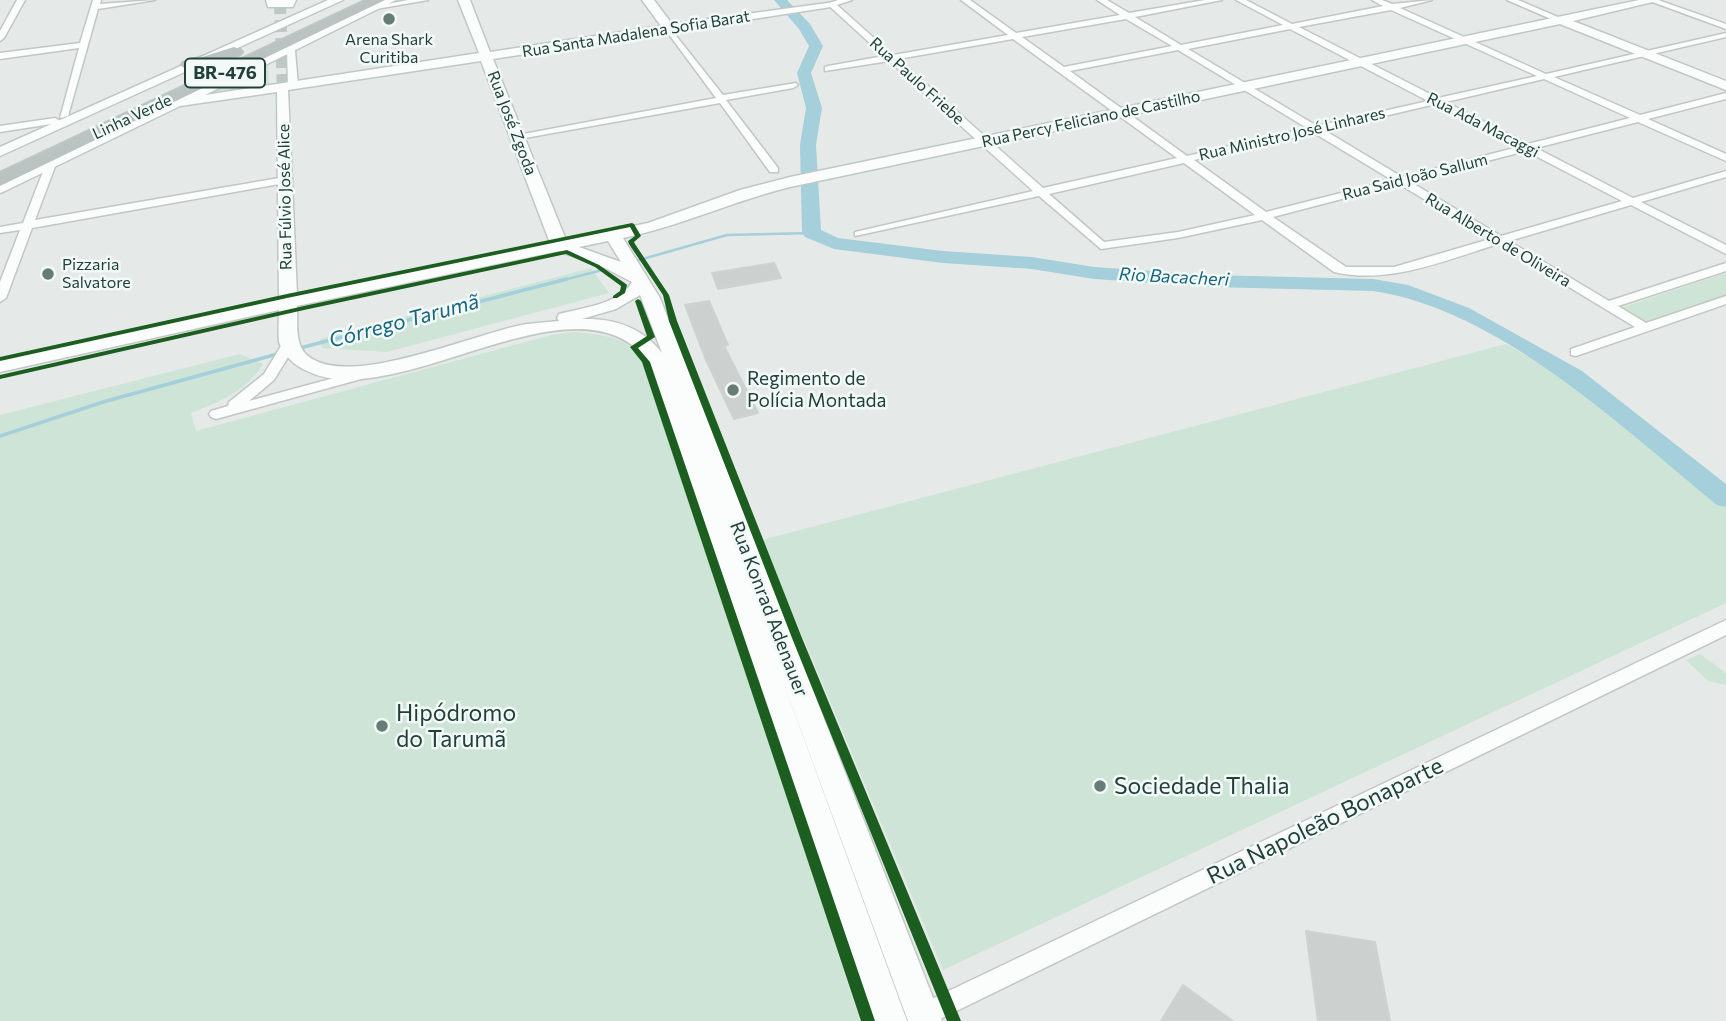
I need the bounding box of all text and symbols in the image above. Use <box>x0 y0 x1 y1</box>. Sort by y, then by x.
street label: Rua Santa Madalena Sofia Barat <box>521 6 751 62</box>
marker: Arena Shark Curitiba <box>381 11 397 27</box>
place label: Arena Shark Curitiba <box>345 30 433 68</box>
street label: Rua Paulo Friebe <box>866 33 968 129</box>
road number: BR-476 <box>185 58 265 88</box>
street label: Rua José Zgoda <box>483 68 541 178</box>
street label: Rua Percy Feliciano de Castilho <box>980 86 1202 152</box>
street label: Rua Ada Macaggi <box>1424 88 1542 162</box>
street label: Linha Verde <box>89 90 175 144</box>
street label: Rua Ministro José Linhares <box>1197 103 1387 165</box>
street label: Rua Fúlvio José Alice <box>274 124 296 270</box>
street label: Rua Said João Sallum <box>1340 150 1490 204</box>
street label: Rua Alberto de Oliveira <box>1422 189 1574 291</box>
place label: Pizzaria Salvatore <box>62 255 131 293</box>
water label: Rio Bacacheri <box>1118 263 1230 291</box>
marker: Pizzaria Salvatore <box>40 266 56 282</box>
water label: Córrego Tarumã <box>326 289 482 353</box>
place label: Regimento de Polícia Montada <box>747 368 887 412</box>
marker: Regimento de Polícia Montada <box>725 382 741 398</box>
street label: Rua Konrad Adenauer <box>725 518 813 700</box>
place label: Hipódromo do Tarumã <box>396 699 516 753</box>
marker: Hipódromo do Tarumã <box>374 718 390 734</box>
street label: Rua Napoleão Bonaparte <box>1202 752 1448 890</box>
place label: Sociedade Thalia <box>1114 772 1290 800</box>
marker: Sociedade Thalia <box>1092 778 1108 794</box>

